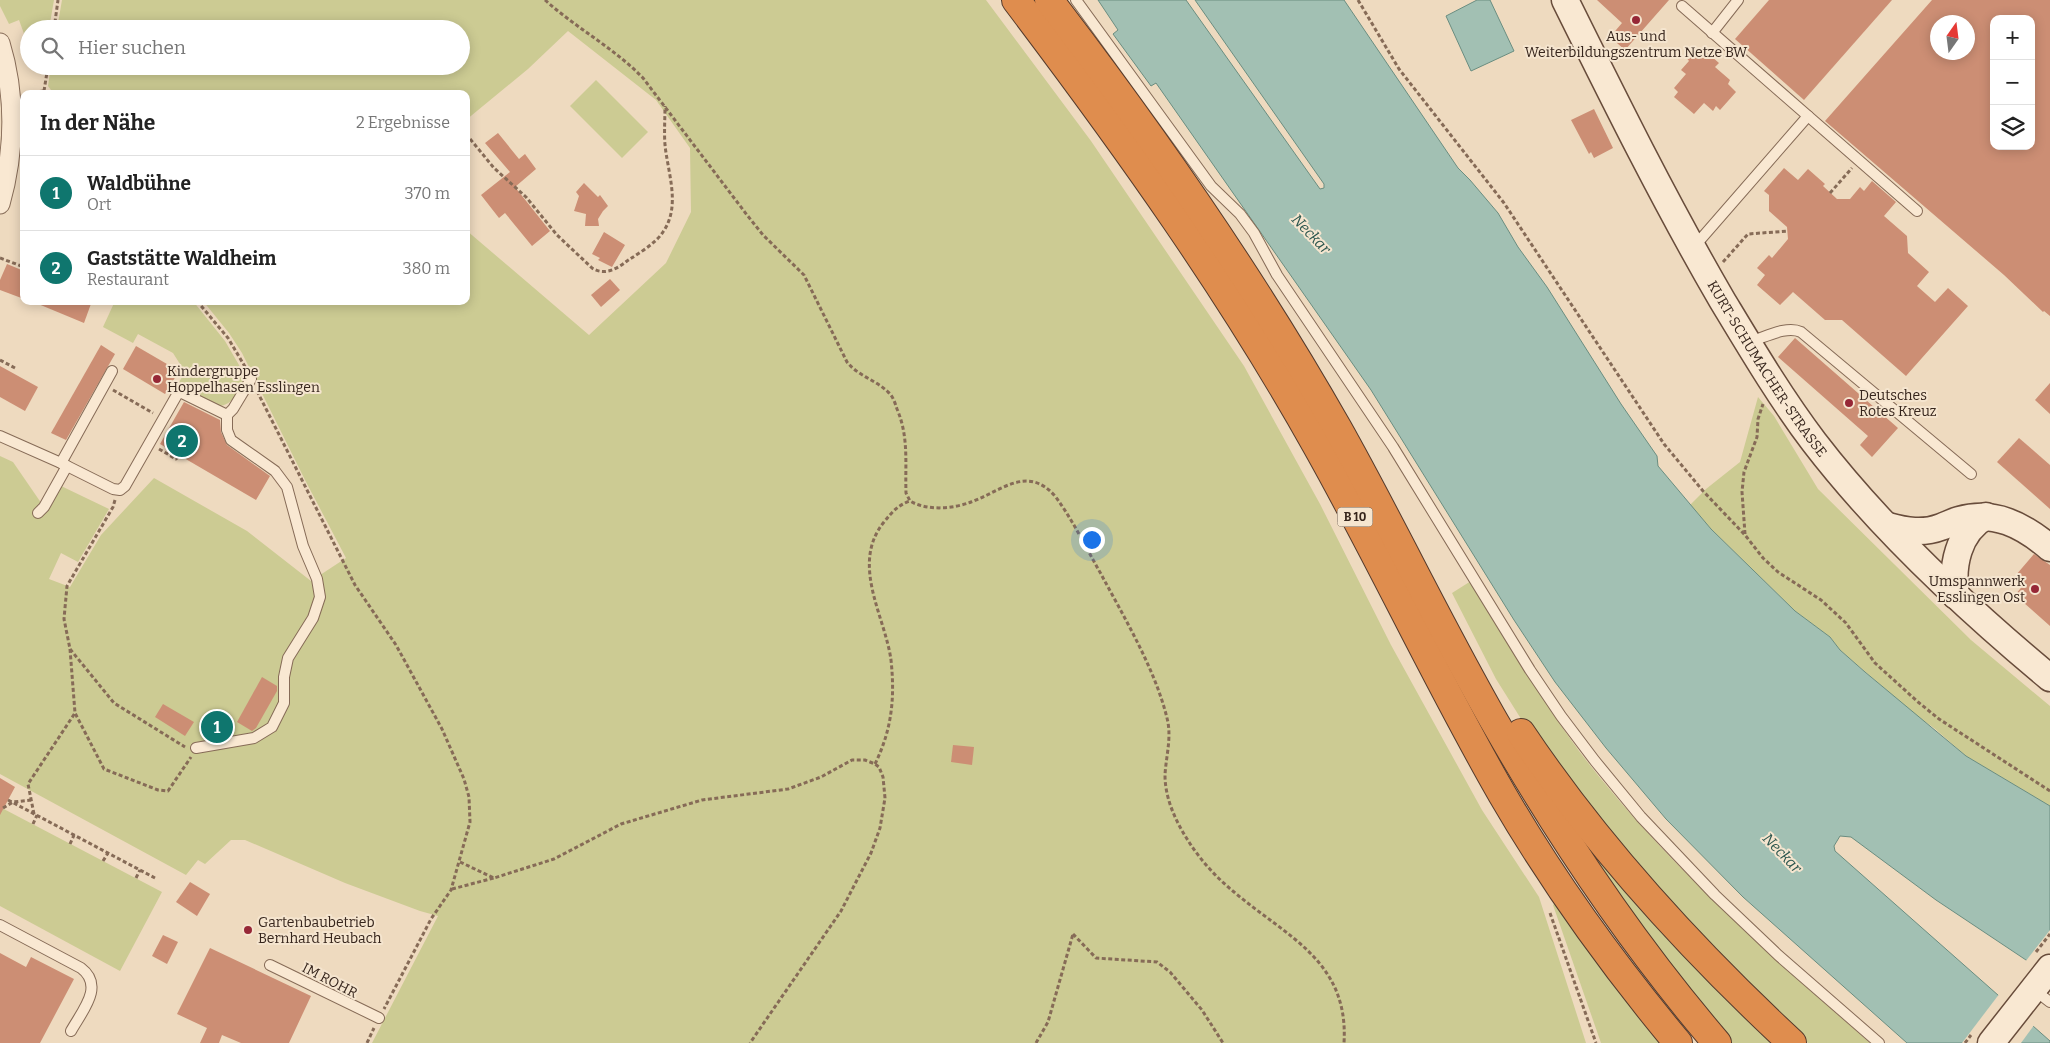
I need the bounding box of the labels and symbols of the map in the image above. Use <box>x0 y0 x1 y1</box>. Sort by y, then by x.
marker: Aus- und Weiterbildungszentrum Netze BW <box>1630 14 1642 26</box>
north arrow <box>1930 15 1975 60</box>
place label: Aus- und Weiterbildungszentrum Netze BW <box>1525 28 1748 61</box>
water label: Neckar <box>1288 210 1335 258</box>
street label: KURT-SCHUMACHER-STRASSE <box>1704 278 1830 461</box>
place label: Kindergruppe Hoppelhasen Esslingen <box>167 363 320 396</box>
marker: Kindergruppe Hoppelhasen Esslingen <box>151 373 163 385</box>
place label: Deutsches Rotes Kreuz <box>1859 387 1937 420</box>
marker: Deutsches Rotes Kreuz <box>1843 397 1855 409</box>
pin: 2 <box>166 422 198 460</box>
road number: B 10 <box>1338 508 1372 526</box>
your location <box>1079 527 1105 553</box>
place label: Umspannwerk Esslingen Ost <box>1929 573 2025 606</box>
marker: Umspannwerk Esslingen Ost <box>2029 583 2041 595</box>
pin: 1 <box>201 708 233 746</box>
water label: Neckar <box>1759 829 1806 877</box>
place label: Gartenbaubetrieb Bernhard Heubach <box>258 914 382 947</box>
marker: Gartenbaubetrieb Bernhard Heubach <box>242 924 254 936</box>
street label: IM ROHR <box>299 959 360 1002</box>

